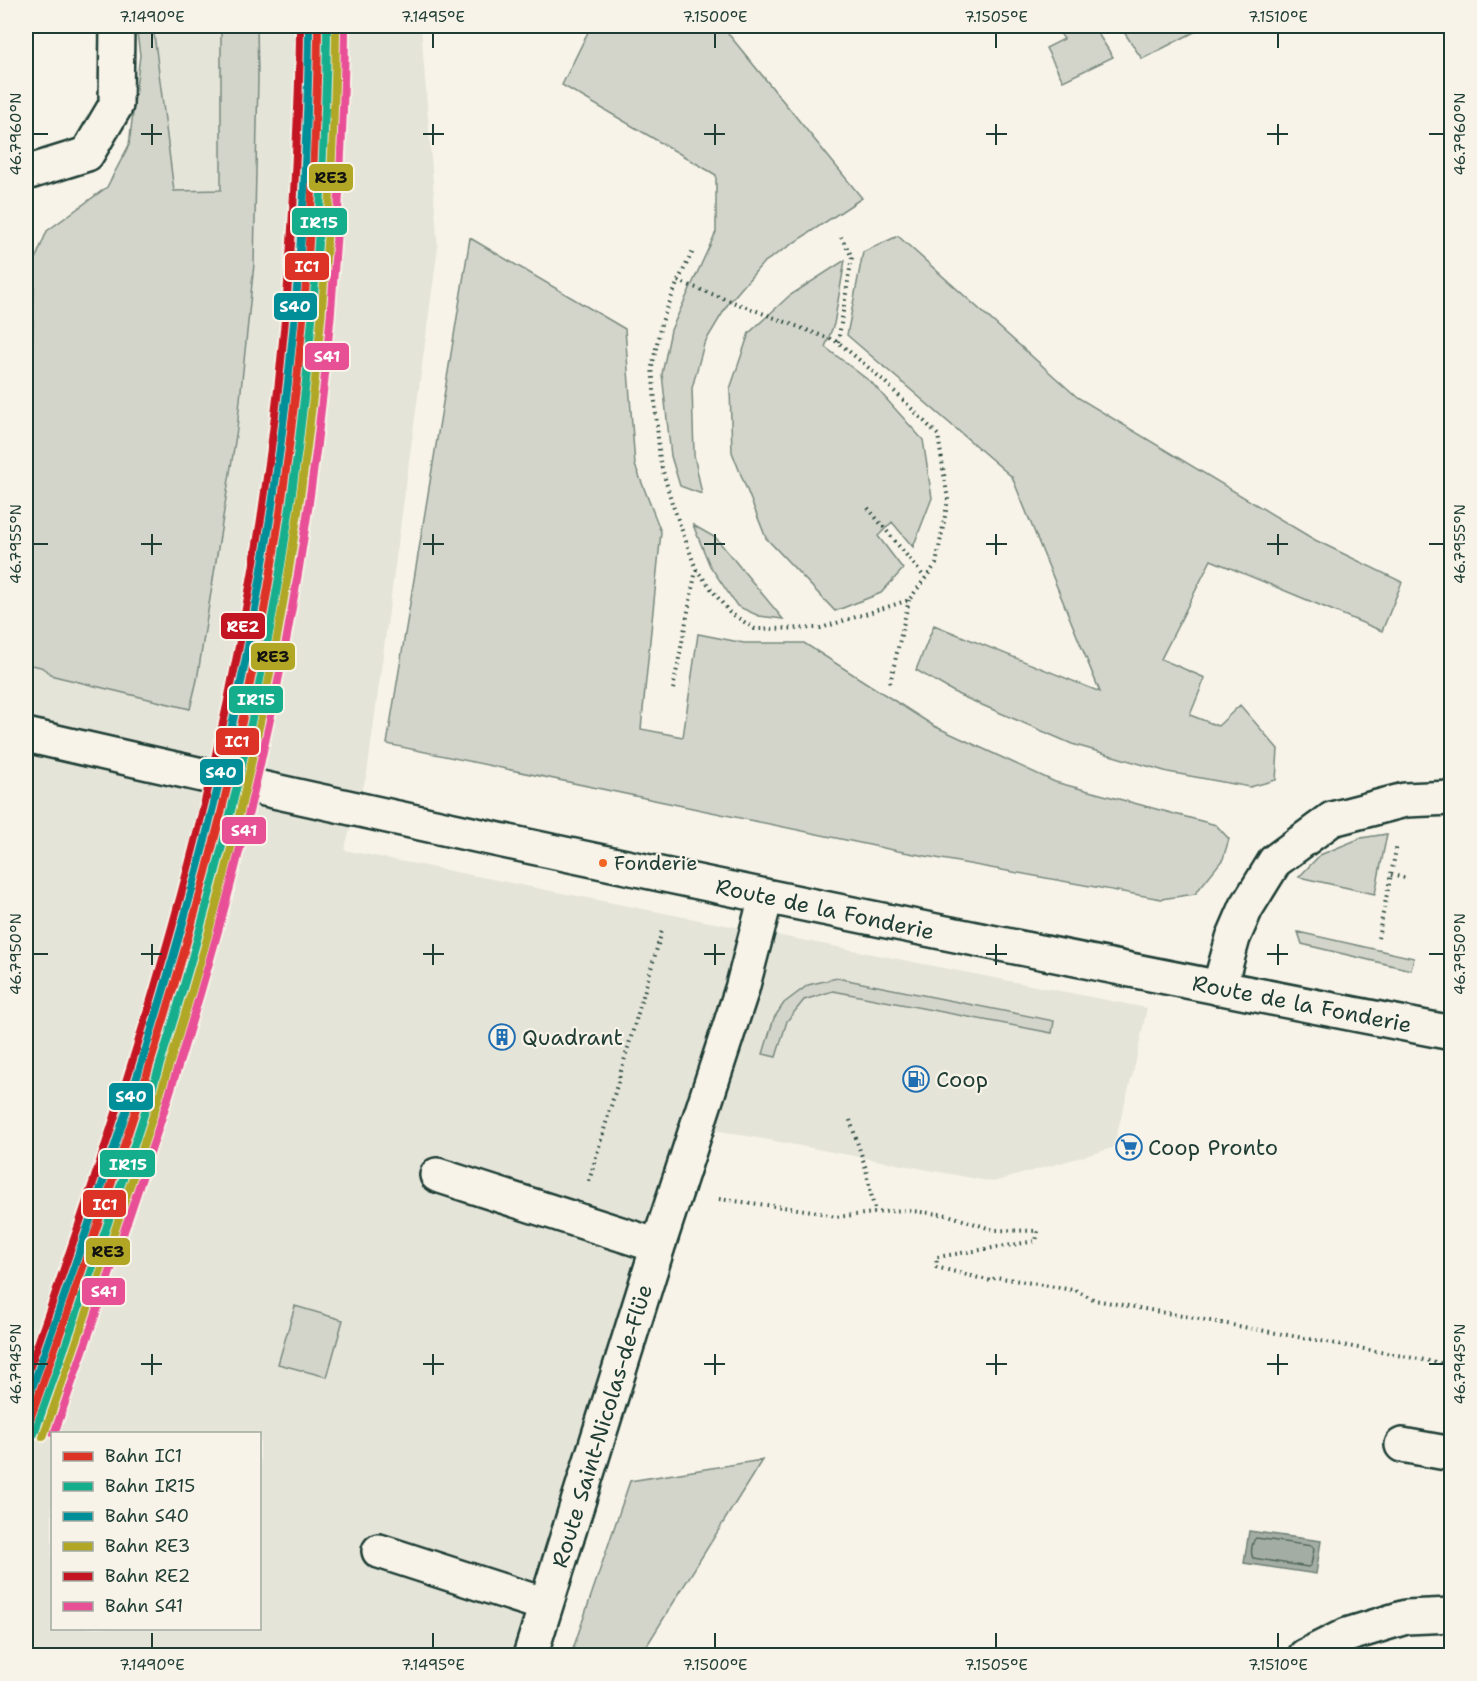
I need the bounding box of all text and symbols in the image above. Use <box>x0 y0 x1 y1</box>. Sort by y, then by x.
text: 7.1490°E <box>119 7 185 27</box>
text: 7.1495°E <box>401 7 465 27</box>
text: 7.1500°E <box>683 7 748 27</box>
text: 7.1505°E <box>964 7 1028 27</box>
text: 7.1510°E <box>1248 7 1308 27</box>
text: 46.7960°N <box>6 93 26 175</box>
text: 46.7960°N <box>1450 93 1470 175</box>
line badge: RE3 <box>308 163 354 192</box>
text: RE3 <box>314 167 348 188</box>
line badge: IR15 <box>291 207 348 236</box>
text: IR15 <box>300 212 338 233</box>
line badge: IC1 <box>284 252 330 281</box>
text: IC1 <box>294 256 320 277</box>
line badge: S40 <box>273 292 318 321</box>
text: S40 <box>279 296 311 317</box>
line badge: S41 <box>304 342 350 371</box>
text: S41 <box>314 346 340 367</box>
text: 46.7955°N <box>6 504 26 584</box>
text: 46.7955°N <box>1450 504 1470 584</box>
line badge: RE2 <box>220 612 266 640</box>
text: RE2 <box>226 616 260 637</box>
line badge: RE3 <box>250 642 296 671</box>
text: RE3 <box>256 646 290 667</box>
line badge: IR15 <box>228 685 284 714</box>
text: IR15 <box>237 689 275 710</box>
line badge: IC1 <box>215 727 260 756</box>
text: IC1 <box>224 731 250 752</box>
line badge: S40 <box>199 758 244 786</box>
text: S40 <box>205 762 237 783</box>
line badge: S41 <box>221 816 267 845</box>
text: S41 <box>231 820 257 841</box>
place label: Fonderie <box>614 850 698 876</box>
marker: Fonderie <box>597 857 609 869</box>
street label: Route de la Fonderie <box>713 872 937 946</box>
text: 46.7950°N <box>6 913 26 995</box>
text: 46.7950°N <box>1450 913 1470 995</box>
street label: Route de la Fonderie <box>1190 969 1414 1039</box>
building icon: Quadrant <box>487 1022 517 1052</box>
place label: Quadrant <box>522 1023 623 1052</box>
fuel station icon: Coop <box>901 1064 931 1094</box>
place label: Coop <box>936 1065 988 1094</box>
line badge: S40 <box>108 1082 154 1111</box>
text: S40 <box>115 1086 147 1107</box>
supermarket icon: Coop Pronto <box>1114 1132 1144 1162</box>
place label: Coop Pronto <box>1148 1133 1278 1162</box>
line badge: IR15 <box>99 1149 156 1178</box>
text: IR15 <box>109 1154 147 1175</box>
line badge: IC1 <box>82 1189 127 1218</box>
text: IC1 <box>92 1194 118 1215</box>
line badge: RE3 <box>85 1237 131 1266</box>
text: RE3 <box>91 1241 125 1262</box>
line badge: S41 <box>81 1277 126 1306</box>
text: S41 <box>91 1281 117 1302</box>
street label: Route Saint-Nicolas-de-Flüe <box>545 1281 659 1571</box>
text: 46.7945°N <box>6 1323 26 1405</box>
text: 46.7945°N <box>1450 1323 1470 1405</box>
legend <box>51 1432 261 1630</box>
text: Bahn IC1 <box>105 1444 182 1468</box>
text: Bahn IR15 <box>105 1474 195 1498</box>
text: Bahn S40 <box>105 1504 189 1528</box>
text: Bahn RE3 <box>105 1534 190 1558</box>
text: Bahn RE2 <box>105 1564 190 1588</box>
text: Bahn S41 <box>105 1594 183 1618</box>
text: 7.1490°E <box>119 1655 185 1675</box>
text: 7.1495°E <box>401 1655 465 1675</box>
text: 7.1500°E <box>683 1655 748 1675</box>
text: 7.1505°E <box>964 1655 1028 1675</box>
text: 7.1510°E <box>1248 1655 1308 1675</box>

